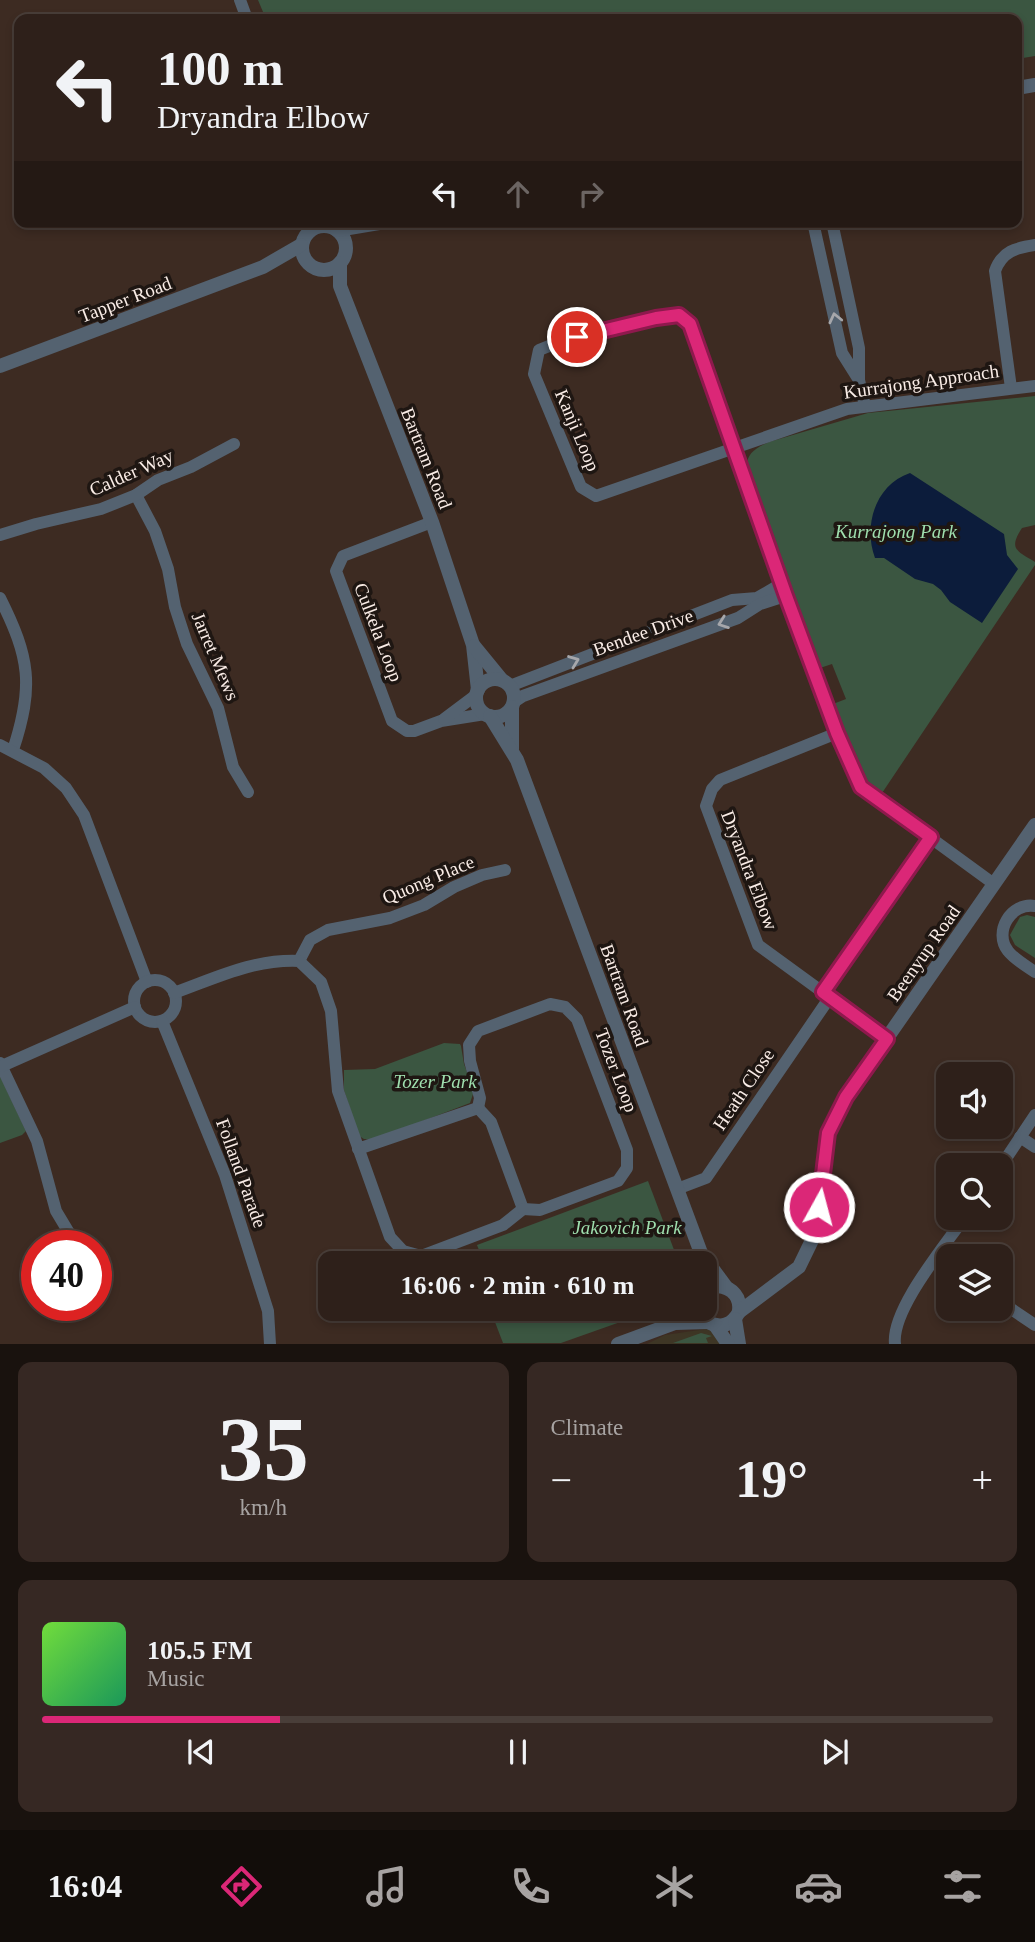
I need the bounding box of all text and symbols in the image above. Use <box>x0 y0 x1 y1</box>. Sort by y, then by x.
text: 100 m <box>157 41 284 96</box>
icon: left <box>42 42 133 133</box>
text: Dryandra Elbow <box>157 99 369 135</box>
icon: left <box>426 175 464 213</box>
icon: ahead <box>499 175 537 213</box>
icon: right <box>572 175 610 213</box>
street label: Tapper Road <box>76 272 175 327</box>
pin <box>547 307 607 367</box>
one-way arrow <box>828 312 843 324</box>
icon: arrive <box>558 318 596 356</box>
street label: Kurrajong Approach <box>842 360 1001 403</box>
street label: Kanji Loop <box>551 386 604 474</box>
street label: Bartram Road <box>397 405 457 512</box>
street label: Calder Way <box>86 444 177 500</box>
park label: Kurrajong Park <box>834 521 958 542</box>
street label: Culkela Loop <box>350 580 407 684</box>
street label: Bendee Drive <box>590 605 696 660</box>
street label: Jarret Mews <box>188 609 243 703</box>
one-way arrow <box>718 615 730 629</box>
one-way arrow <box>567 656 579 670</box>
street label: Dryandra Elbow <box>717 808 782 933</box>
street label: Quong Place <box>379 851 477 908</box>
street label: Beenyup Road <box>883 901 965 1005</box>
street label: Bartram Road <box>596 941 653 1050</box>
street label: Tozer Loop <box>591 1025 642 1115</box>
street label: Heath Close <box>709 1045 778 1134</box>
map controls <box>936 1062 1013 1321</box>
button: sound <box>936 1062 1013 1139</box>
park label: Tozer Park <box>393 1071 477 1092</box>
street label: Folland Parade <box>212 1116 271 1231</box>
button: search <box>936 1153 1013 1230</box>
position arrow <box>782 1170 856 1244</box>
park label: Jakovich Park <box>572 1217 682 1238</box>
speed limit sign: 40 <box>21 1230 112 1321</box>
button: layers <box>936 1244 1013 1321</box>
text: 16:06 · 2 min · 610 m <box>401 1271 635 1300</box>
text: 35 <box>218 1399 309 1500</box>
text: Climate <box>551 1415 623 1440</box>
text: 19° <box>735 1451 808 1508</box>
text: − <box>551 1459 572 1501</box>
text: + <box>972 1459 993 1501</box>
text: km/h <box>240 1495 287 1520</box>
text: 105.5 FM <box>147 1636 252 1665</box>
text: Music <box>147 1666 205 1691</box>
icon: previous <box>182 1733 220 1771</box>
icon: pause <box>499 1733 537 1771</box>
icon: next <box>816 1733 854 1771</box>
icon: directions <box>217 1862 266 1911</box>
icon: music <box>362 1862 411 1911</box>
icon: phone <box>506 1862 555 1911</box>
icon: climate <box>650 1862 699 1911</box>
icon: car <box>794 1862 843 1911</box>
icon: filters <box>938 1862 987 1911</box>
text: 16:04 <box>48 1868 122 1904</box>

